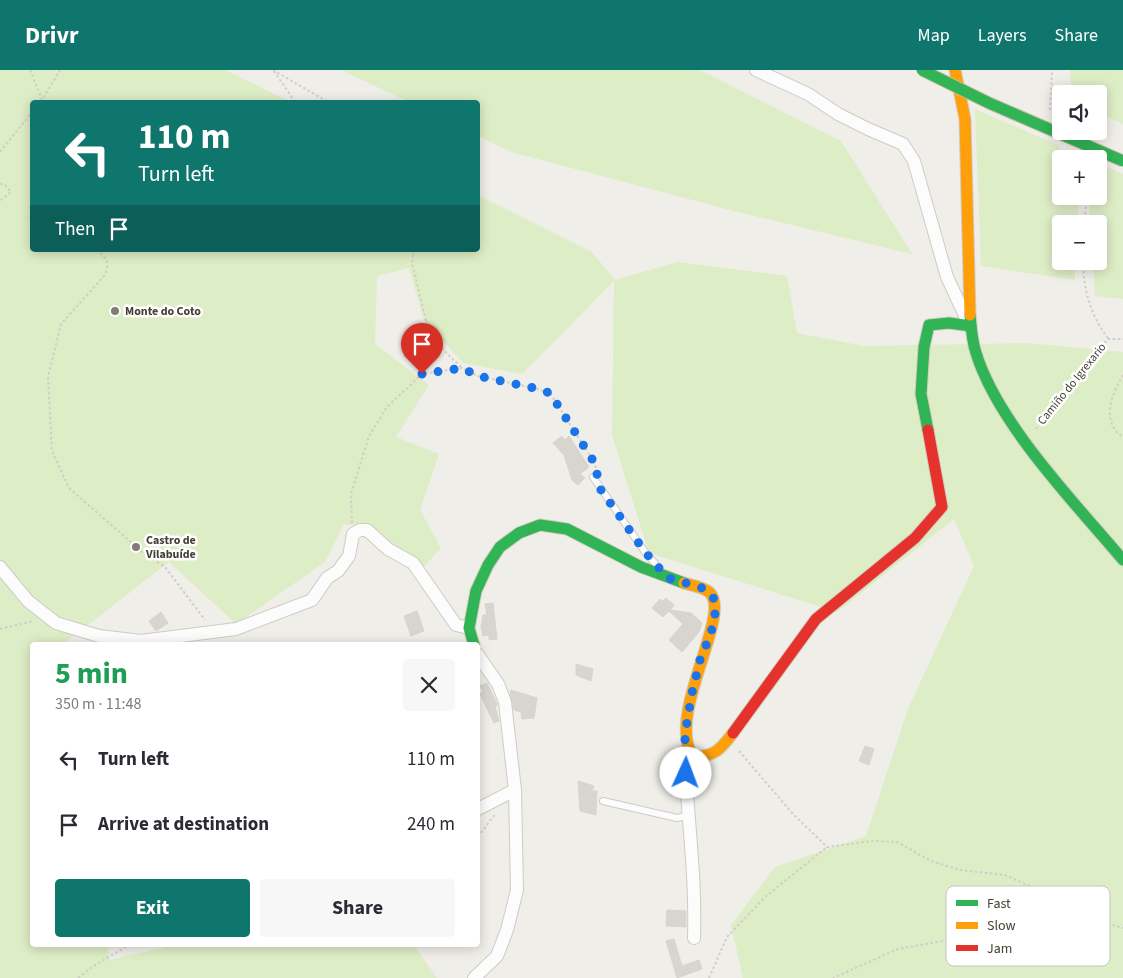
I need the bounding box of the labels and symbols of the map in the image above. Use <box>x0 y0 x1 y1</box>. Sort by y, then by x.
place label: Monte do Coto <box>125 303 201 320</box>
marker: Monte do Coto <box>109 305 121 317</box>
pin <box>401 323 443 374</box>
street label: Camiño do Igrexario <box>1034 339 1110 429</box>
place label: Castro de Vilabuíde <box>145 532 196 563</box>
marker: Castro de Vilabuíde <box>130 541 142 553</box>
position arrow <box>659 746 711 798</box>
legend <box>946 886 1110 966</box>
text: Fast <box>987 894 1011 914</box>
text: Slow <box>987 916 1016 936</box>
text: Jam <box>987 939 1012 959</box>

